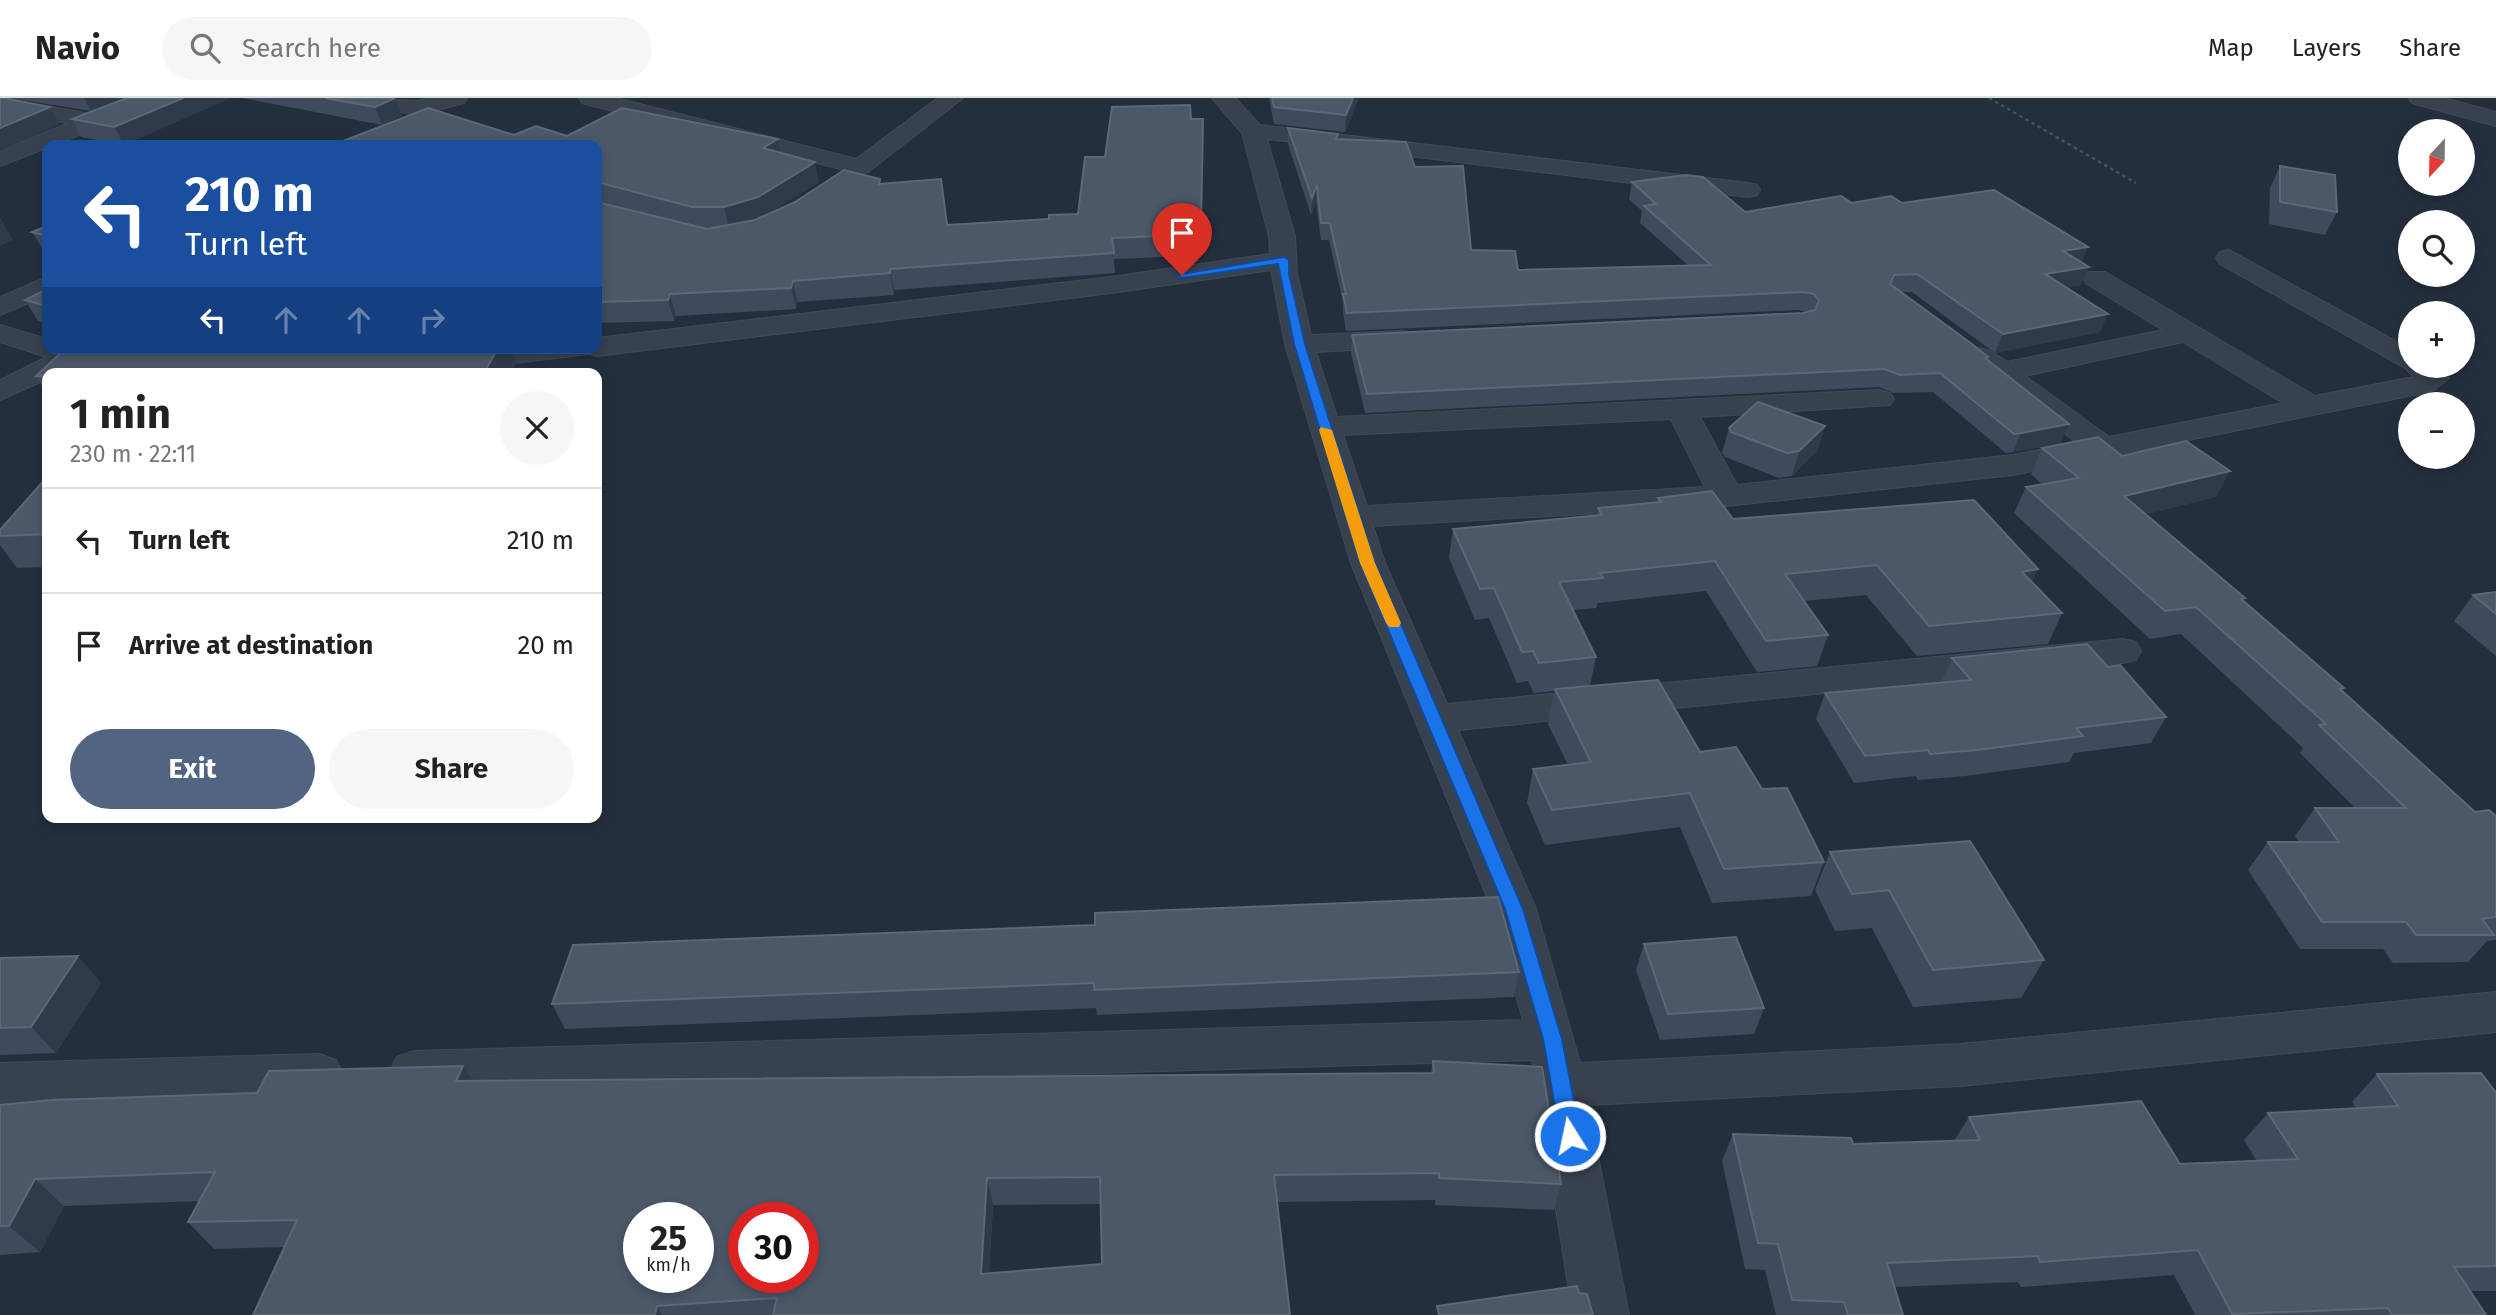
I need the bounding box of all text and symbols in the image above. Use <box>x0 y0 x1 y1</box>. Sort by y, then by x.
search box <box>162 17 652 80</box>
text: Navio <box>35 28 120 68</box>
icon: search <box>186 29 224 67</box>
text: Search here <box>242 33 381 64</box>
text: Map <box>2208 34 2254 62</box>
text: Layers <box>2292 34 2361 62</box>
text: Share <box>2399 34 2461 62</box>
north arrow <box>2398 119 2474 196</box>
map controls <box>2398 119 2475 469</box>
text: 210 m <box>185 165 314 224</box>
icon: left <box>70 168 161 259</box>
pin <box>1152 203 1212 275</box>
button: search <box>2398 210 2475 287</box>
icon: arrive <box>1163 214 1201 252</box>
text: Turn left <box>185 225 307 263</box>
icon: left <box>194 301 232 339</box>
icon: ahead <box>267 301 305 339</box>
icon: ahead <box>340 301 378 339</box>
icon: right <box>413 301 451 339</box>
button: + <box>2398 301 2475 378</box>
text: 1 min <box>70 389 171 439</box>
button: close <box>500 391 574 465</box>
button: − <box>2398 392 2475 469</box>
text: 230 m · 22:11 <box>70 440 196 468</box>
icon: left <box>70 522 108 560</box>
text: Turn left <box>129 525 230 556</box>
text: 210 m <box>507 525 574 556</box>
icon: arrive <box>70 627 108 665</box>
text: Arrive at destination <box>129 630 373 661</box>
text: 20 m <box>517 630 574 661</box>
button: Exit <box>70 729 315 809</box>
button: Share <box>329 729 574 809</box>
position arrow <box>1533 1099 1607 1173</box>
speed limit sign: 30 <box>728 1202 819 1293</box>
text: 25 <box>650 1217 687 1259</box>
text: km/h <box>646 1254 691 1276</box>

